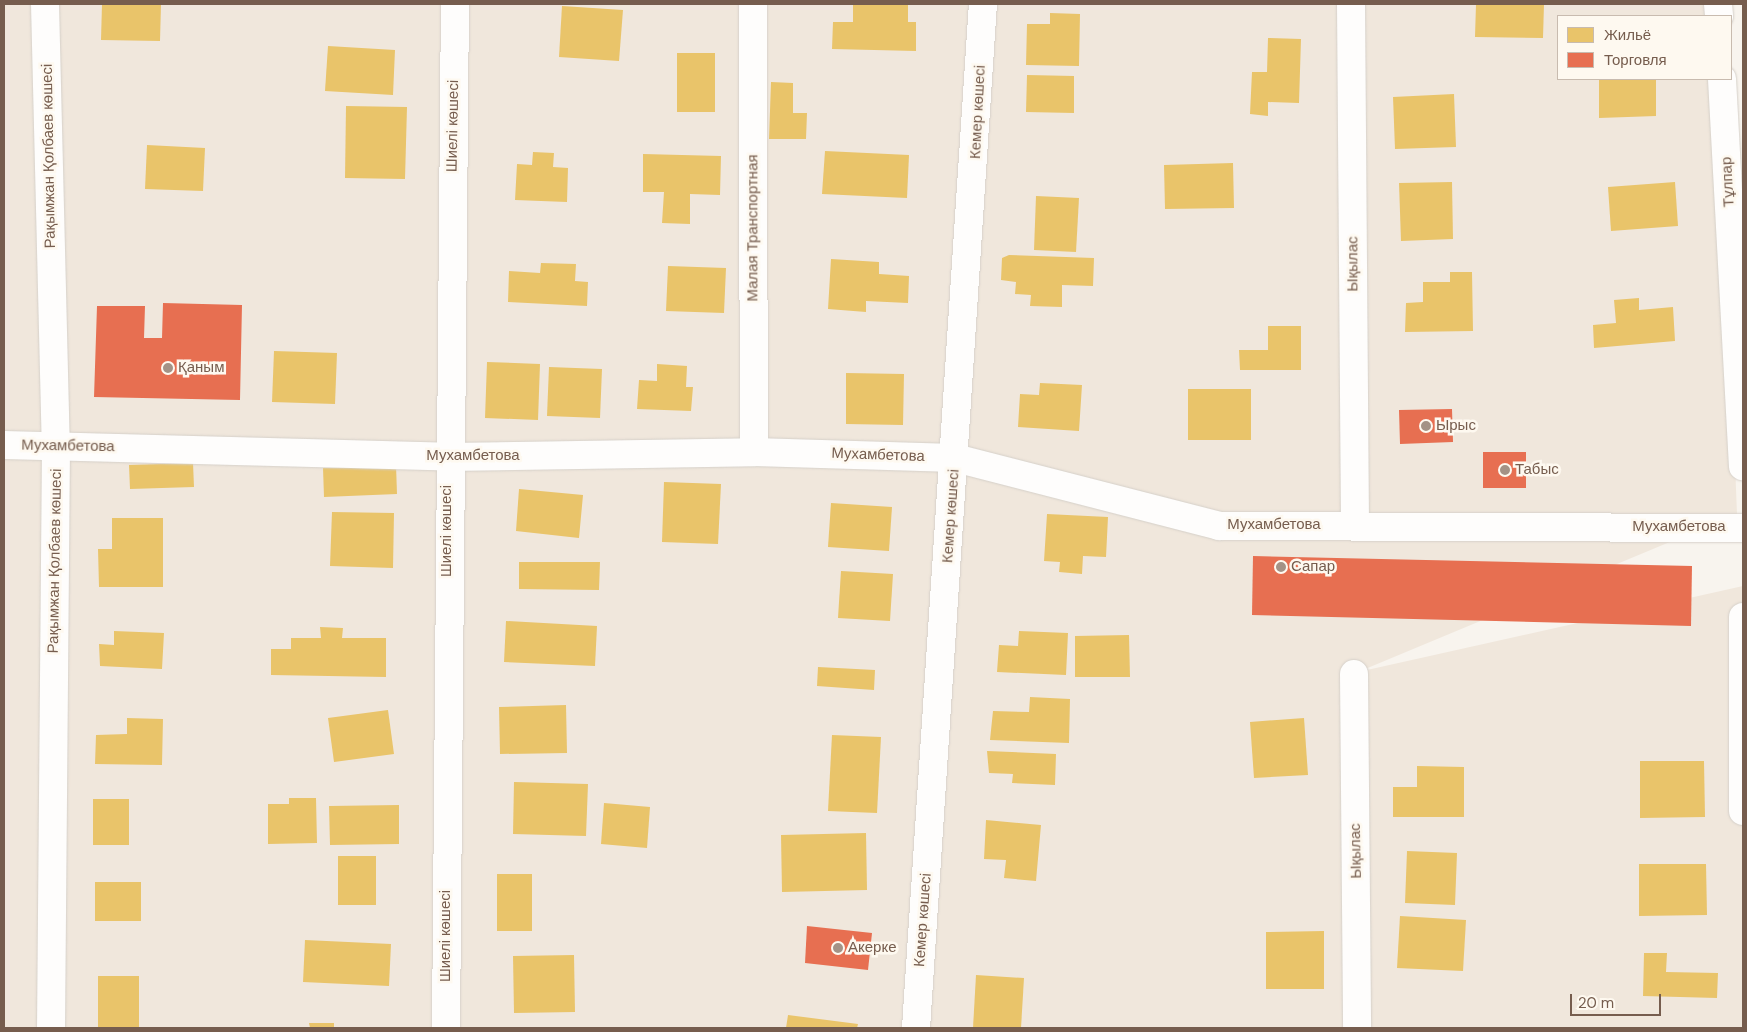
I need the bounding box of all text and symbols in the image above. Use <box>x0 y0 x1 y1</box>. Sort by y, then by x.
legend <box>1557 15 1732 80</box>
text: Жильё <box>1604 25 1651 45</box>
text: Торговля <box>1604 50 1667 70</box>
street label: Рақымжан Қолбаев көшесі <box>38 64 60 248</box>
street label: Кемер көшесі <box>967 65 989 159</box>
street label: Шиелі көшесі <box>443 80 463 172</box>
street label: Малая Транспортная <box>744 154 762 302</box>
street label: Тұлпар <box>1718 156 1738 208</box>
street label: Ықылас <box>1344 236 1362 292</box>
place label: Қаным <box>178 359 224 377</box>
marker: Қаным <box>162 362 174 374</box>
place label: Ырыс <box>1436 417 1476 435</box>
marker: Ырыс <box>1420 420 1432 432</box>
street label: Мухамбетова <box>21 436 115 456</box>
street label: Мухамбетова <box>831 444 925 466</box>
street label: Мухамбетова <box>426 447 520 465</box>
place label: Табыс <box>1515 461 1559 479</box>
marker: Табыс <box>1499 464 1511 476</box>
street label: Кемер көшесі <box>939 468 963 564</box>
street label: Рақымжан Қолбаев көшесі <box>44 469 66 653</box>
street label: Шиелі көшесі <box>438 485 456 577</box>
street label: Мухамбетова <box>1227 516 1321 534</box>
street label: Мухамбетова <box>1632 518 1726 536</box>
place label: Сапар <box>1291 558 1335 576</box>
marker: Сапар <box>1275 561 1287 573</box>
street label: Ықылас <box>1347 823 1365 879</box>
street label: Кемер көшесі <box>911 872 935 968</box>
street label: Шиелі көшесі <box>437 890 455 982</box>
place label: Акерке <box>848 939 896 957</box>
marker: Акерке <box>832 942 844 954</box>
scale bar <box>1572 984 1663 1016</box>
text: 20 m <box>1578 993 1614 1013</box>

